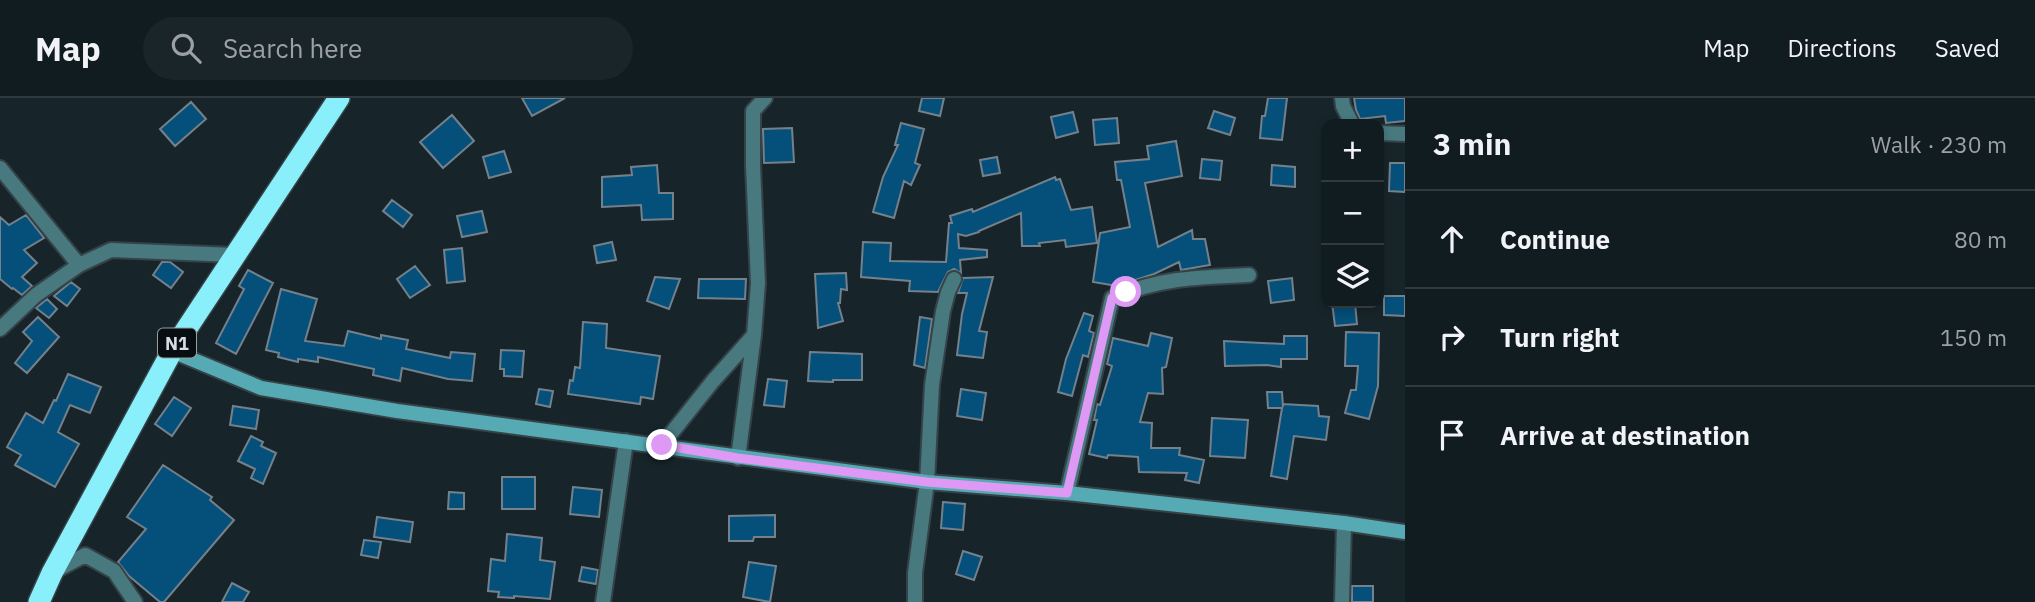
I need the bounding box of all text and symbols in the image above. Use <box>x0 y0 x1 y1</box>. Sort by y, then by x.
search box <box>143 17 633 80</box>
text: Map <box>35 27 101 70</box>
icon: search <box>167 29 205 67</box>
text: Search here <box>223 31 362 65</box>
text: Map <box>1703 32 1749 64</box>
text: Directions <box>1787 32 1897 64</box>
text: Saved <box>1935 32 2000 64</box>
map controls <box>1321 119 1384 308</box>
button: + <box>1321 119 1384 182</box>
text: 3 min <box>1433 124 1511 163</box>
text: Walk · 230 m <box>1871 129 2007 159</box>
button: − <box>1321 182 1384 245</box>
icon: ahead <box>1433 220 1471 258</box>
text: Continue <box>1500 222 1610 256</box>
text: 80 m <box>1954 224 2007 254</box>
button: layers <box>1321 245 1384 308</box>
route start <box>1110 276 1141 307</box>
icon: right <box>1433 318 1471 356</box>
text: Turn right <box>1500 320 1619 354</box>
text: 150 m <box>1940 322 2007 352</box>
road number: N1 <box>158 328 196 358</box>
icon: arrive <box>1433 416 1471 454</box>
text: Arrive at destination <box>1500 418 1750 452</box>
route end <box>646 429 677 460</box>

